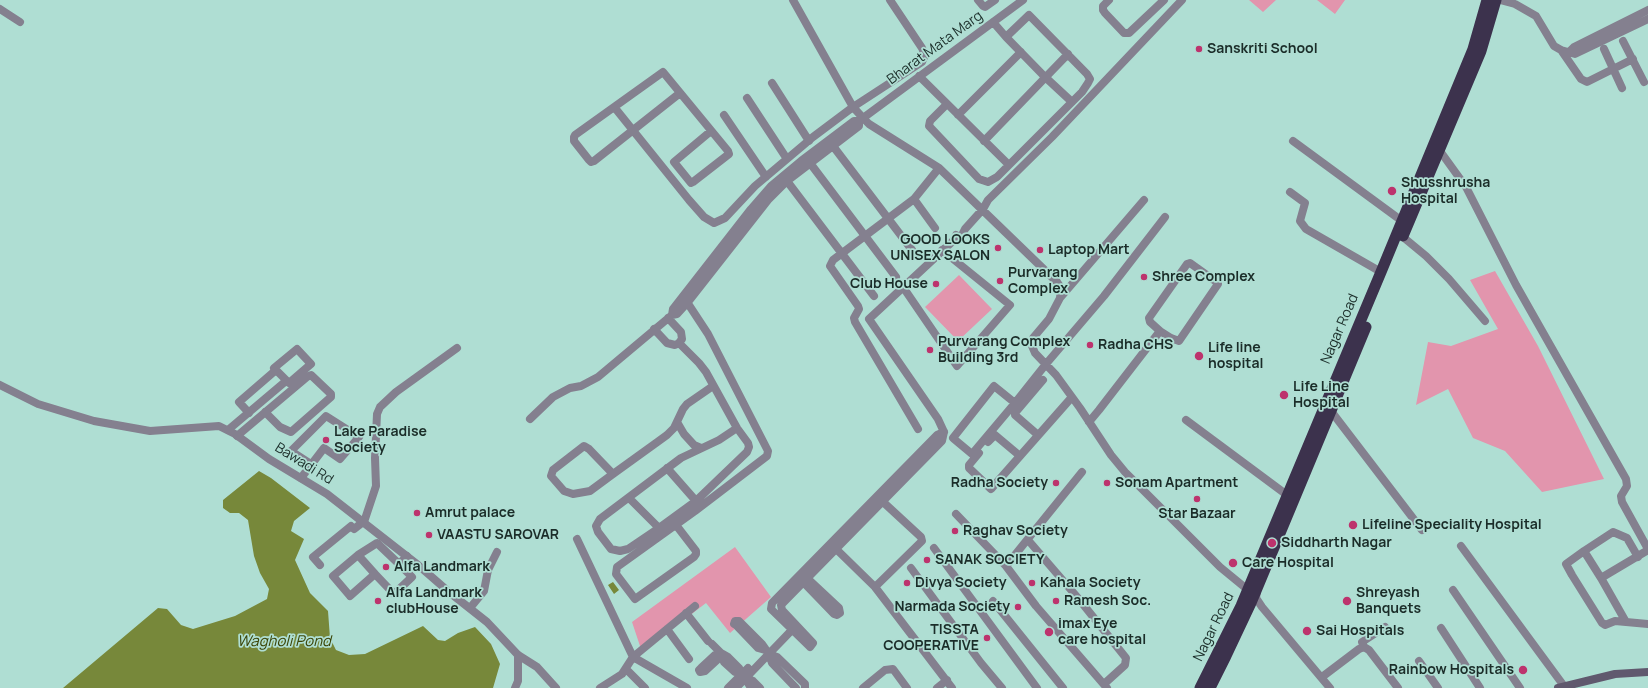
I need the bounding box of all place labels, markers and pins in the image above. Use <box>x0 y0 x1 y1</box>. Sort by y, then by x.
place label: Sanskriti School <box>1207 41 1318 57</box>
marker: Sanskriti School <box>1194 44 1204 54</box>
place label: Shusshrusha Hospital <box>1401 175 1490 208</box>
marker: Shusshrusha Hospital <box>1386 185 1398 197</box>
place label: GOOD LOOKS UNISEX SALON <box>890 232 990 264</box>
place label: Laptop Mart <box>1048 242 1130 258</box>
marker: GOOD LOOKS UNISEX SALON <box>993 243 1003 253</box>
marker: Laptop Mart <box>1035 245 1045 255</box>
place label: Purvarang Complex <box>1008 265 1078 298</box>
place label: Shree Complex <box>1152 269 1255 285</box>
marker: Shree Complex <box>1139 272 1149 282</box>
place label: Club House <box>850 276 928 292</box>
marker: Purvarang Complex <box>995 276 1005 286</box>
marker: Club House <box>931 279 941 289</box>
place label: Purvarang Complex Building 3rd <box>938 334 1070 366</box>
place label: Radha CHS <box>1098 337 1173 353</box>
marker: Radha CHS <box>1085 340 1095 350</box>
place label: Life line hospital <box>1208 340 1263 372</box>
marker: Purvarang Complex Building 3rd <box>925 345 935 355</box>
marker: Life line hospital <box>1193 350 1205 362</box>
place label: Life Line Hospital <box>1293 379 1350 412</box>
marker: Life Line Hospital <box>1278 389 1290 401</box>
place label: Lake Paradise Society <box>334 424 427 456</box>
marker: Lake Paradise Society <box>321 435 331 445</box>
place label: Radha Society <box>951 475 1048 491</box>
place label: Sonam Apartment <box>1115 475 1238 491</box>
marker: Radha Society <box>1051 478 1061 488</box>
marker: Sonam Apartment <box>1102 478 1112 488</box>
marker: Star Bazaar <box>1192 494 1202 504</box>
place label: Amrut palace <box>425 505 515 521</box>
place label: Star Bazaar <box>1158 506 1236 522</box>
marker: Amrut palace <box>412 508 422 518</box>
place label: Lifeline Speciality Hospital <box>1362 517 1542 533</box>
marker: Lifeline Speciality Hospital <box>1347 519 1359 531</box>
place label: Raghav Society <box>963 523 1068 539</box>
marker: Raghav Society <box>950 526 960 536</box>
place label: VAASTU SAROVAR <box>437 527 559 543</box>
marker: VAASTU SAROVAR <box>424 530 434 540</box>
place label: Siddharth Nagar <box>1281 535 1392 551</box>
marker: Siddharth Nagar <box>1266 537 1278 549</box>
place label: SANAK SOCIETY <box>935 552 1045 568</box>
marker: SANAK SOCIETY <box>922 555 932 565</box>
place label: Care Hospital <box>1242 555 1334 571</box>
marker: Care Hospital <box>1227 557 1239 569</box>
place label: Alfa Landmark <box>394 559 490 575</box>
marker: Alfa Landmark <box>381 562 391 572</box>
place label: Divya Society <box>915 575 1007 591</box>
place label: Kahala Society <box>1040 575 1140 591</box>
marker: Divya Society <box>902 578 912 588</box>
marker: Kahala Society <box>1027 578 1037 588</box>
place label: Alfa Landmark clubHouse <box>386 585 482 618</box>
place label: Shreyash Banquets <box>1356 585 1421 618</box>
place label: Ramesh Soc. <box>1064 593 1151 609</box>
marker: Shreyash Banquets <box>1341 595 1353 607</box>
marker: Alfa Landmark clubHouse <box>373 596 383 606</box>
marker: Ramesh Soc. <box>1051 596 1061 606</box>
place label: Narmada Society <box>894 599 1010 615</box>
marker: Narmada Society <box>1013 602 1023 612</box>
place label: imax Eye care hospital <box>1058 616 1146 648</box>
place label: TISSTA COOPERATIVE <box>883 622 979 654</box>
place label: Sai Hospitals <box>1316 623 1404 639</box>
marker: Sai Hospitals <box>1301 625 1313 637</box>
marker: imax Eye care hospital <box>1043 626 1055 638</box>
marker: TISSTA COOPERATIVE <box>982 633 992 643</box>
place label: Rainbow Hospitals <box>1389 662 1514 678</box>
marker: Rainbow Hospitals <box>1517 664 1529 676</box>

